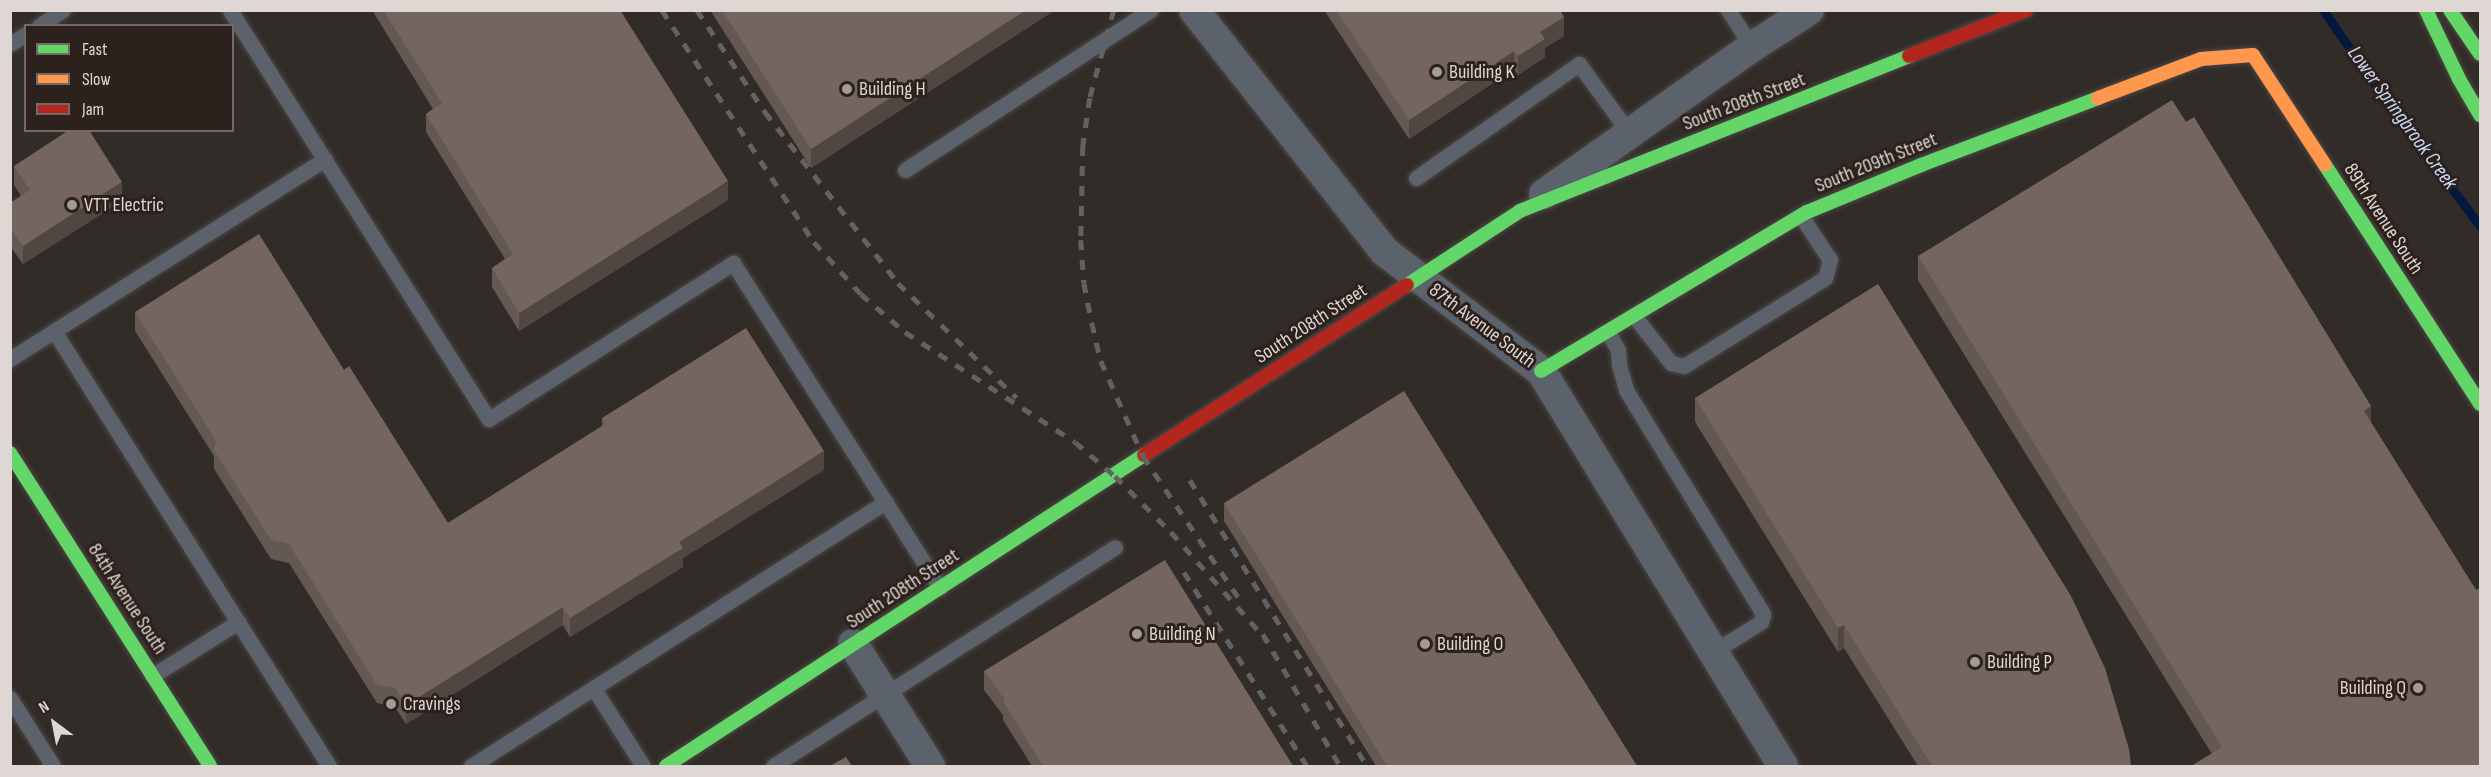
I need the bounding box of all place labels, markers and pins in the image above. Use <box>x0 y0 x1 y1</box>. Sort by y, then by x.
place label: Building K <box>1449 60 1515 84</box>
marker: Building K <box>1430 65 1444 79</box>
place label: Building H <box>859 77 926 101</box>
marker: Building H <box>840 82 854 96</box>
place label: VTT Electric <box>84 193 164 217</box>
marker: VTT Electric <box>65 198 79 212</box>
place label: Building N <box>1149 622 1216 646</box>
marker: Building N <box>1130 627 1144 641</box>
place label: Building O <box>1437 632 1503 656</box>
marker: Building O <box>1418 637 1432 651</box>
place label: Building P <box>1987 650 2052 674</box>
marker: Building P <box>1968 655 1982 669</box>
place label: Building Q <box>2340 676 2406 700</box>
marker: Building Q <box>2411 681 2425 695</box>
place label: Cravings <box>403 692 461 716</box>
marker: Cravings <box>384 697 398 711</box>

